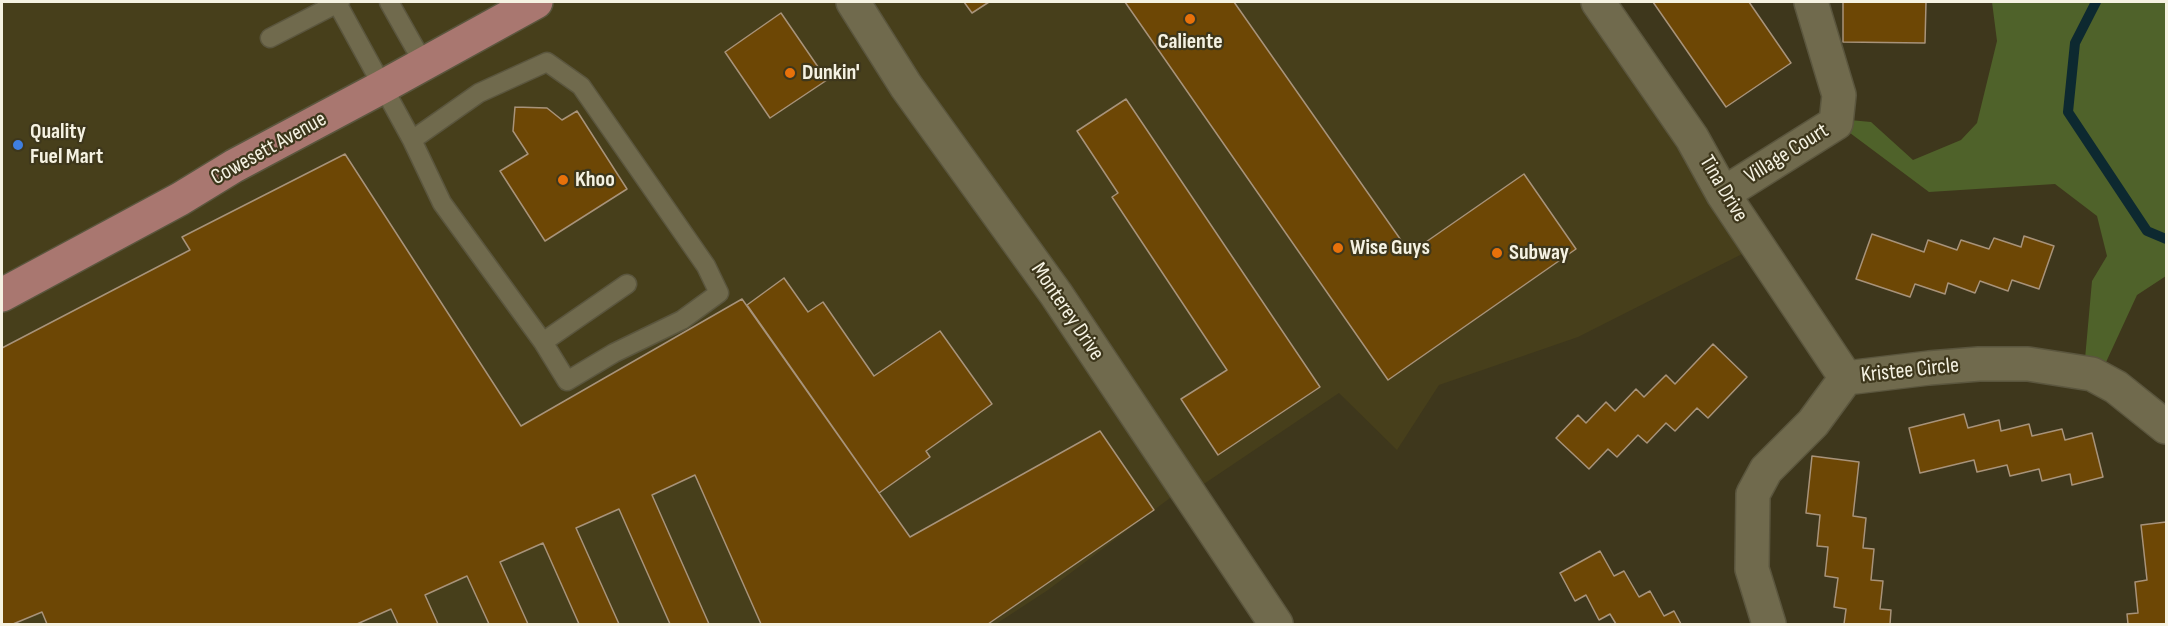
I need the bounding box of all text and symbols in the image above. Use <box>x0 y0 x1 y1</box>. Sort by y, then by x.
marker: Caliente <box>1183 12 1197 26</box>
place label: Caliente <box>1157 29 1223 55</box>
place label: Dunkin' <box>802 60 860 86</box>
marker: Dunkin' <box>783 66 797 80</box>
street label: Cowesett Avenue <box>207 106 331 192</box>
street label: Village Court <box>1740 118 1834 190</box>
place label: Quality Fuel Mart <box>30 119 103 170</box>
marker: Quality Fuel Mart <box>11 138 25 152</box>
street label: Tina Drive <box>1693 151 1753 227</box>
place label: Khoo <box>575 167 615 193</box>
marker: Khoo <box>556 173 570 187</box>
place label: Wise Guys <box>1350 235 1430 261</box>
place label: Subway <box>1509 240 1569 266</box>
marker: Wise Guys <box>1331 241 1345 255</box>
marker: Subway <box>1490 246 1504 260</box>
street label: Monterey Drive <box>1025 258 1109 366</box>
street label: Kristee Circle <box>1860 353 1960 389</box>

